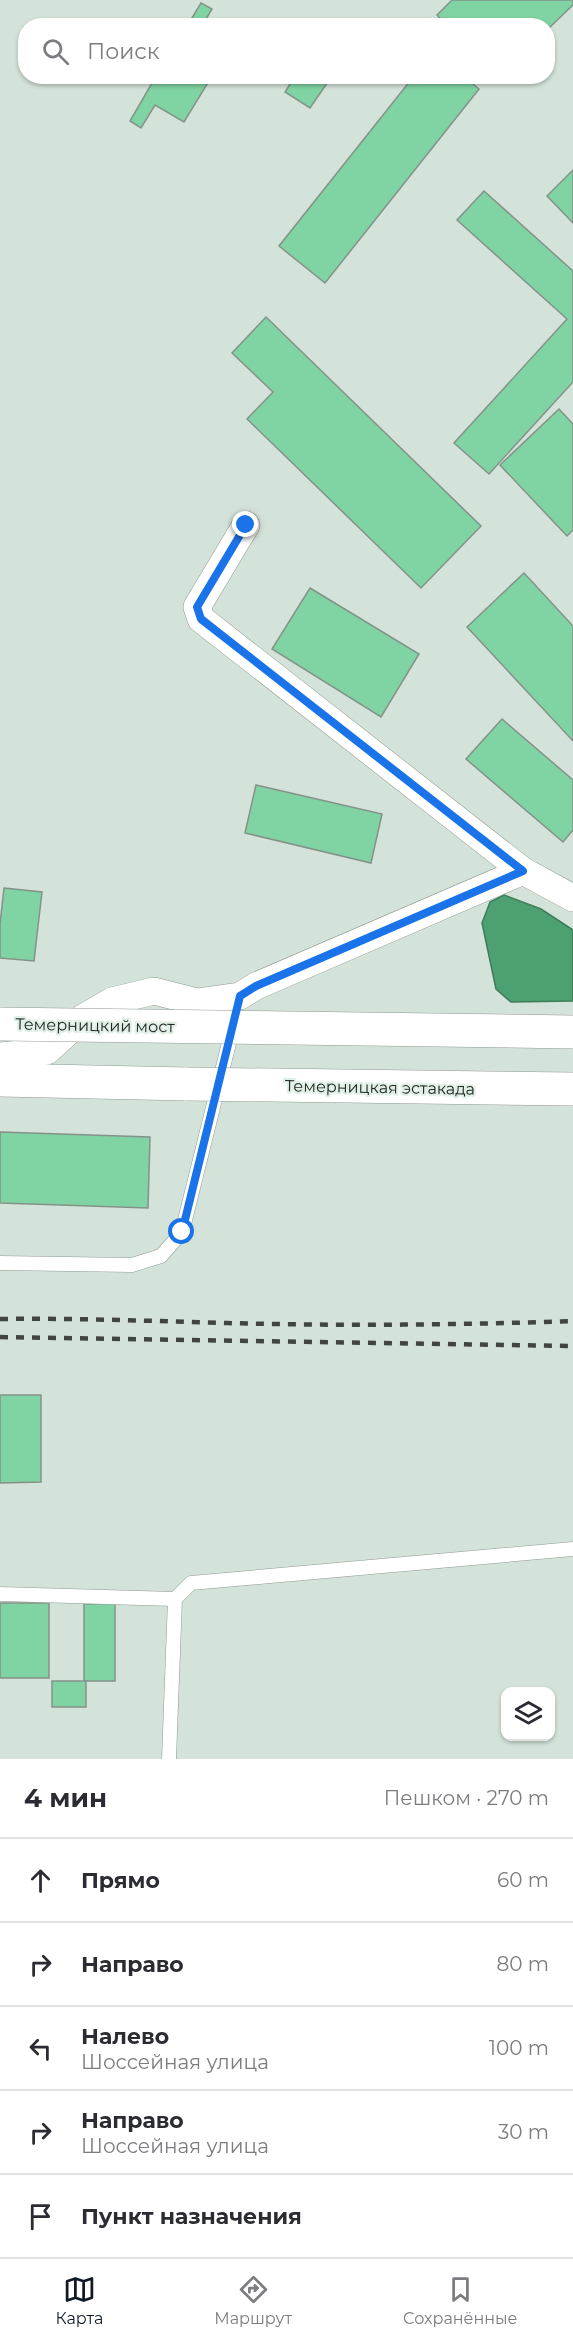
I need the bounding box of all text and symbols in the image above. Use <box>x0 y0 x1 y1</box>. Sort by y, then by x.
search box <box>18 18 555 84</box>
icon: search <box>39 35 72 68</box>
text: Поиск <box>87 38 159 65</box>
route end <box>232 511 258 537</box>
street label: Темерницкий мост <box>15 1015 175 1036</box>
street label: Темерницкая эстакада <box>285 1076 475 1099</box>
route start <box>168 1218 194 1244</box>
map controls <box>501 1687 555 1741</box>
button: layers <box>501 1687 555 1741</box>
text: 4 мин <box>24 1782 107 1814</box>
text: Пешком · 270 m <box>384 1786 549 1810</box>
icon: ahead <box>24 1864 57 1897</box>
text: Прямо <box>81 1867 160 1894</box>
text: 60 m <box>497 1868 549 1892</box>
icon: right <box>24 1948 57 1981</box>
text: Направо <box>81 1951 184 1978</box>
text: 80 m <box>497 1952 549 1976</box>
text: Налево <box>81 2023 169 2050</box>
icon: left <box>24 2032 57 2065</box>
text: 100 m <box>489 2036 549 2060</box>
text: Шоссейная улица <box>81 2050 269 2074</box>
text: Направо <box>81 2107 184 2134</box>
icon: right <box>24 2116 57 2149</box>
text: 30 m <box>498 2120 549 2144</box>
text: Шоссейная улица <box>81 2134 269 2158</box>
icon: arrive <box>24 2200 57 2233</box>
text: Пункт назначения <box>81 2203 302 2230</box>
tab: Карта <box>55 2273 103 2328</box>
tab: Маршрут <box>214 2273 292 2328</box>
tab: Сохранённые <box>403 2273 517 2328</box>

